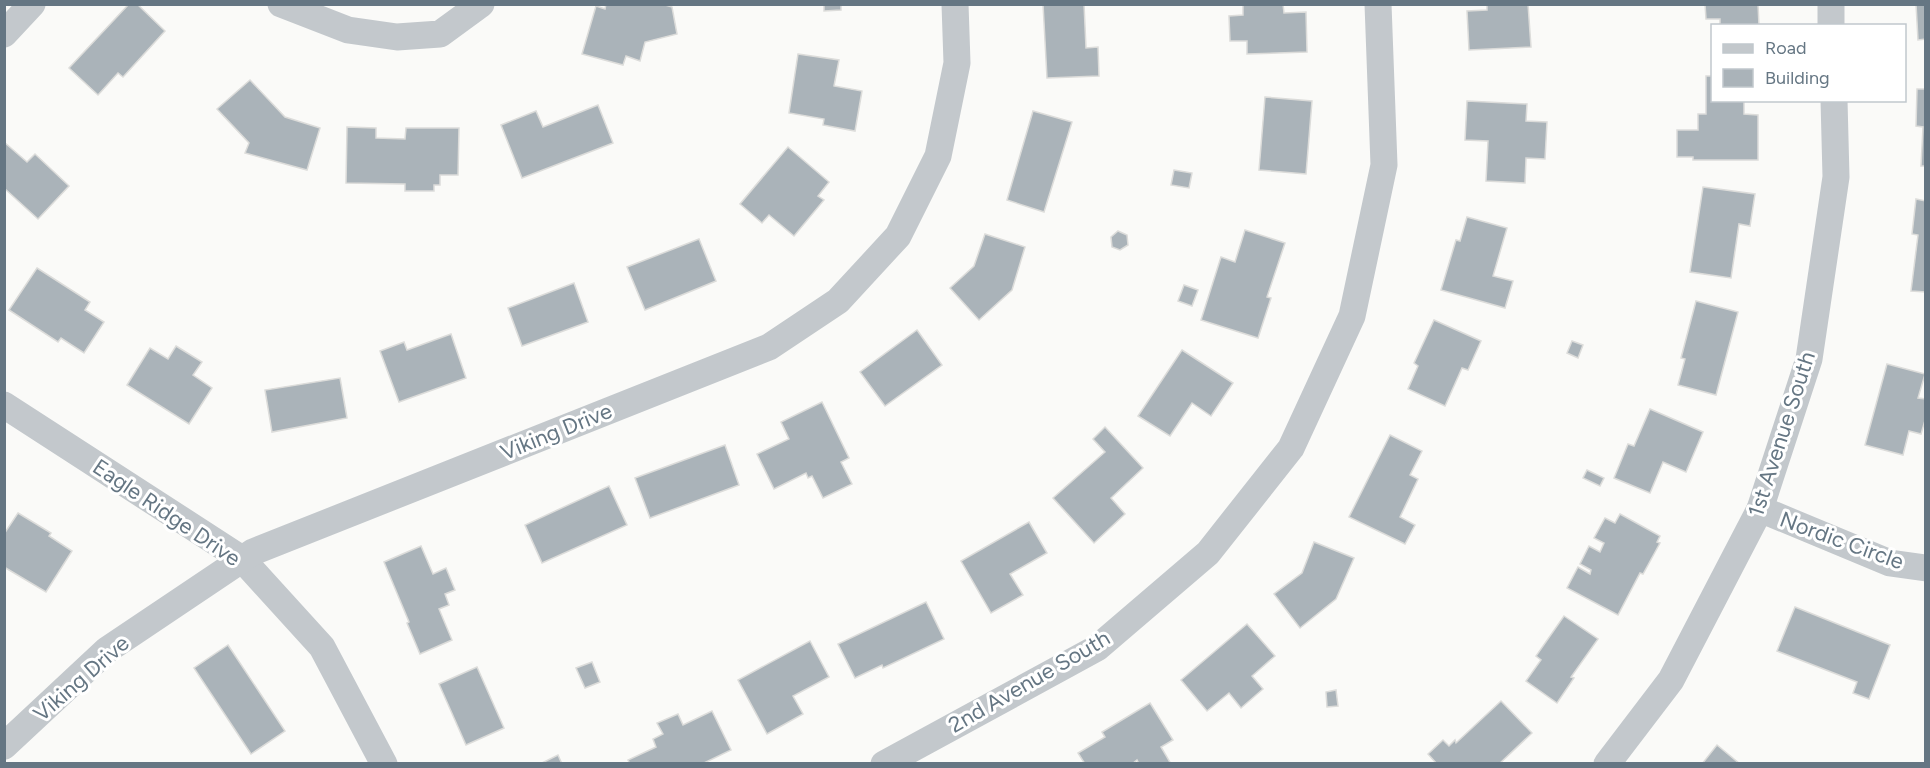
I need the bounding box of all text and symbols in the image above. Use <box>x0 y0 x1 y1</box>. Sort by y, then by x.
legend <box>1711 24 1906 102</box>
text: Road <box>1765 37 1806 59</box>
text: Building <box>1765 67 1830 89</box>
street label: 1st Avenue South <box>1742 348 1821 520</box>
street label: Viking Drive <box>497 397 616 466</box>
street label: Eagle Ridge Drive <box>88 453 246 572</box>
street label: Nordic Circle <box>1776 506 1907 575</box>
street label: 2nd Avenue South <box>944 624 1115 739</box>
street label: Viking Drive <box>28 630 135 727</box>

